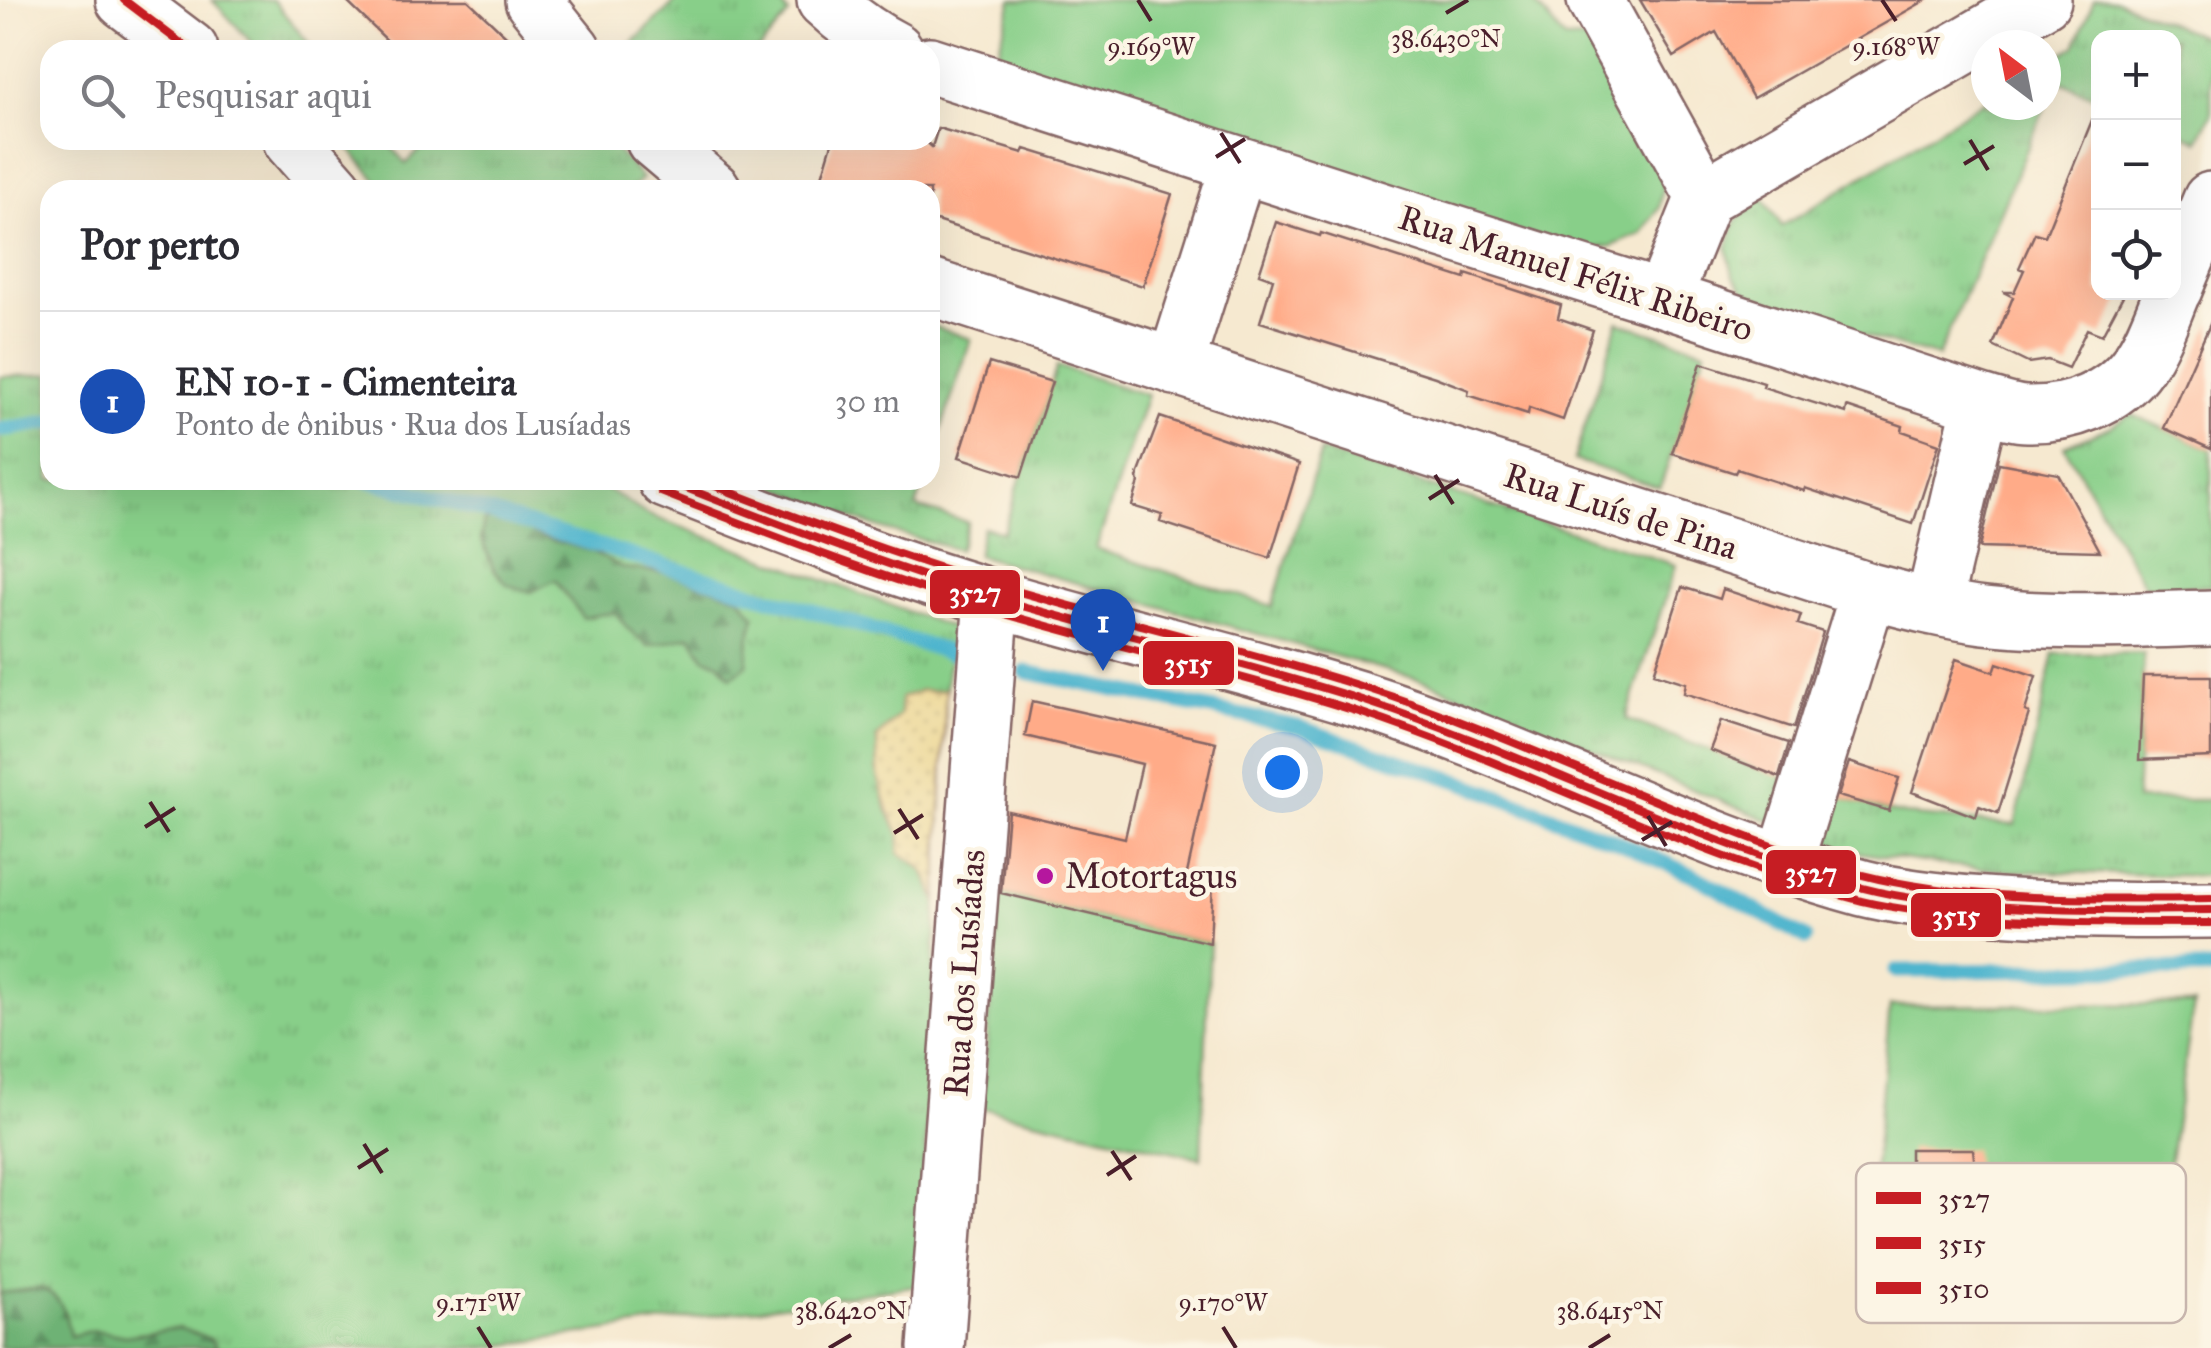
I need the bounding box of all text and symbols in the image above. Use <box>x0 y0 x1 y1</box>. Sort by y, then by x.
text: 38.6430°N <box>1391 23 1501 54</box>
north arrow <box>1971 30 2061 120</box>
map controls <box>2091 30 2181 300</box>
button: + <box>2091 30 2181 120</box>
text: 9.169°W <box>1107 31 1196 62</box>
text: 9.168°W <box>1852 31 1941 62</box>
search box <box>40 40 940 150</box>
icon: search <box>75 68 130 123</box>
text: Pesquisar aqui <box>155 72 372 118</box>
button: − <box>2091 120 2181 210</box>
street label: Rua Manuel Félix Ribeiro <box>1393 196 1758 351</box>
button: locate <box>2091 210 2181 300</box>
text: Por perto <box>80 219 240 271</box>
text: EN 10-1 - Cimenteira <box>175 359 517 405</box>
text: 1 <box>106 382 119 421</box>
text: 30 m <box>835 382 900 421</box>
text: Ponto de ônibus · Rua dos Lusíadas <box>175 405 631 444</box>
street label: Rua Luís de Pina <box>1499 454 1743 569</box>
line badge: 3527 <box>928 568 1022 616</box>
text: 3527 <box>949 575 1001 610</box>
pin: 1 <box>1070 588 1136 671</box>
line badge: 3515 <box>1141 639 1236 687</box>
text: 3515 <box>1164 646 1212 681</box>
your location <box>1257 747 1308 798</box>
street label: Rua dos Lusíadas <box>934 848 995 1098</box>
line badge: 3527 <box>1764 848 1858 896</box>
place label: Motortagus <box>1065 855 1237 898</box>
text: 3527 <box>1785 855 1837 890</box>
marker: Motortagus <box>1034 865 1056 887</box>
line badge: 3515 <box>1909 891 2003 939</box>
text: 3515 <box>1932 898 1980 933</box>
legend <box>1856 1163 2186 1323</box>
text: 3527 <box>1938 1181 1990 1216</box>
text: 3515 <box>1938 1226 1986 1261</box>
text: 3510 <box>1938 1271 1989 1306</box>
text: 9.171°W <box>436 1287 522 1318</box>
text: 9.170°W <box>1178 1287 1269 1318</box>
text: 38.6420°N <box>795 1295 907 1326</box>
text: 38.6415°N <box>1557 1295 1663 1326</box>

